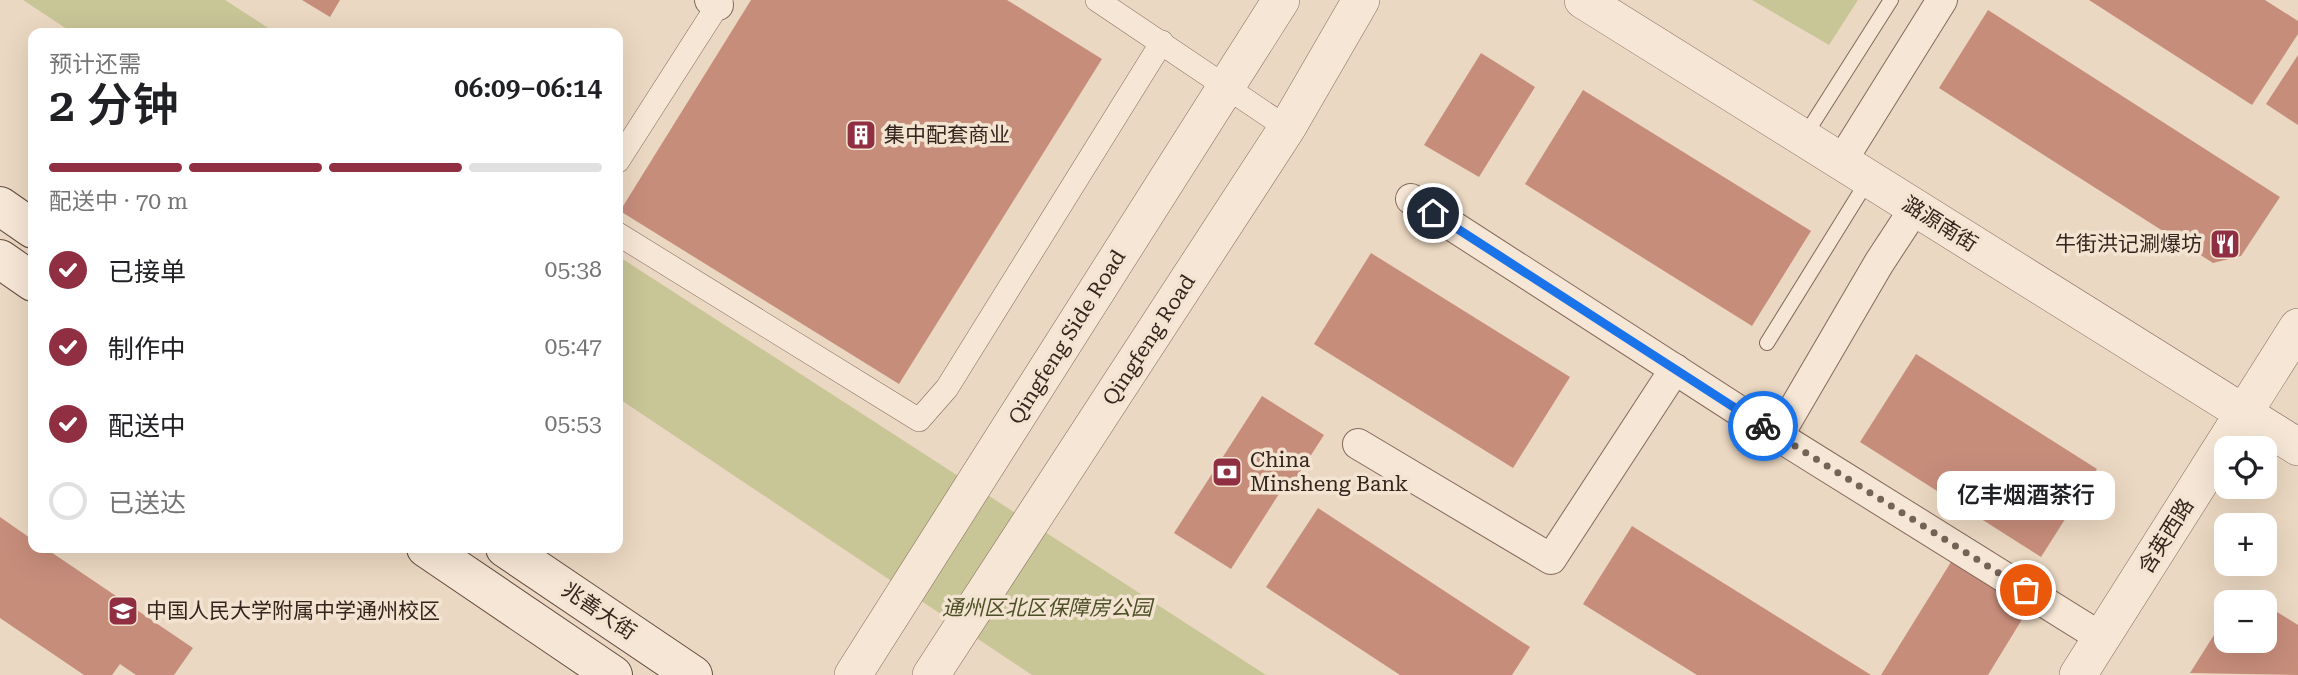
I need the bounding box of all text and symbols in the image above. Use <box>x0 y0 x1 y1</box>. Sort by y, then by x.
text: 预计还需 <box>49 51 141 78</box>
text: 06:09–06:14 <box>454 73 602 103</box>
text: 2 分钟 <box>49 78 178 132</box>
building icon: 集中配套商业 <box>844 118 878 152</box>
place label: 集中配套商业 <box>884 123 1010 147</box>
pin <box>1403 183 1463 243</box>
text: 配送中 · 70 m <box>49 188 188 215</box>
street label: 潞源南街 <box>1898 192 1982 256</box>
icon: home <box>1414 194 1452 232</box>
restaurant icon: 牛街洪记涮爆坊 <box>2208 227 2242 261</box>
place label: 牛街洪记涮爆坊 <box>2055 232 2202 256</box>
street label: Qingfeng Side Road <box>1004 245 1131 429</box>
icon: check <box>49 251 87 289</box>
text: 05:38 <box>545 256 602 283</box>
text: 已接单 <box>108 257 186 287</box>
street label: Qingfeng Road <box>1098 270 1200 410</box>
icon: check <box>49 328 87 366</box>
text: 05:47 <box>545 333 602 360</box>
text: 制作中 <box>108 334 186 364</box>
courier <box>1728 391 1798 461</box>
icon: check <box>49 405 87 443</box>
icon: bike <box>1744 407 1782 445</box>
text: 05:53 <box>545 410 602 437</box>
text: 配送中 <box>108 411 186 441</box>
map controls <box>2214 436 2277 653</box>
button: locate <box>2214 436 2277 499</box>
place label: China Minsheng Bank <box>1250 448 1408 496</box>
bank icon: China Minsheng Bank <box>1210 455 1244 489</box>
callout: 亿丰烟酒茶行 <box>1937 471 2115 520</box>
text: 亿丰烟酒茶行 <box>1957 482 2095 509</box>
text: 已送达 <box>108 488 186 518</box>
street label: 含英西路 <box>2134 494 2198 578</box>
button: + <box>2214 513 2277 576</box>
pin <box>1996 560 2056 620</box>
icon: bag <box>2007 571 2045 609</box>
street label: 兆善大街 <box>557 578 641 644</box>
button: − <box>2214 590 2277 653</box>
school or university icon: 中国人民大学附属中学通州校区 <box>106 594 140 628</box>
park label: 通州区北区保障房公园 <box>942 596 1155 620</box>
place label: 中国人民大学附属中学通州校区 <box>146 599 440 623</box>

